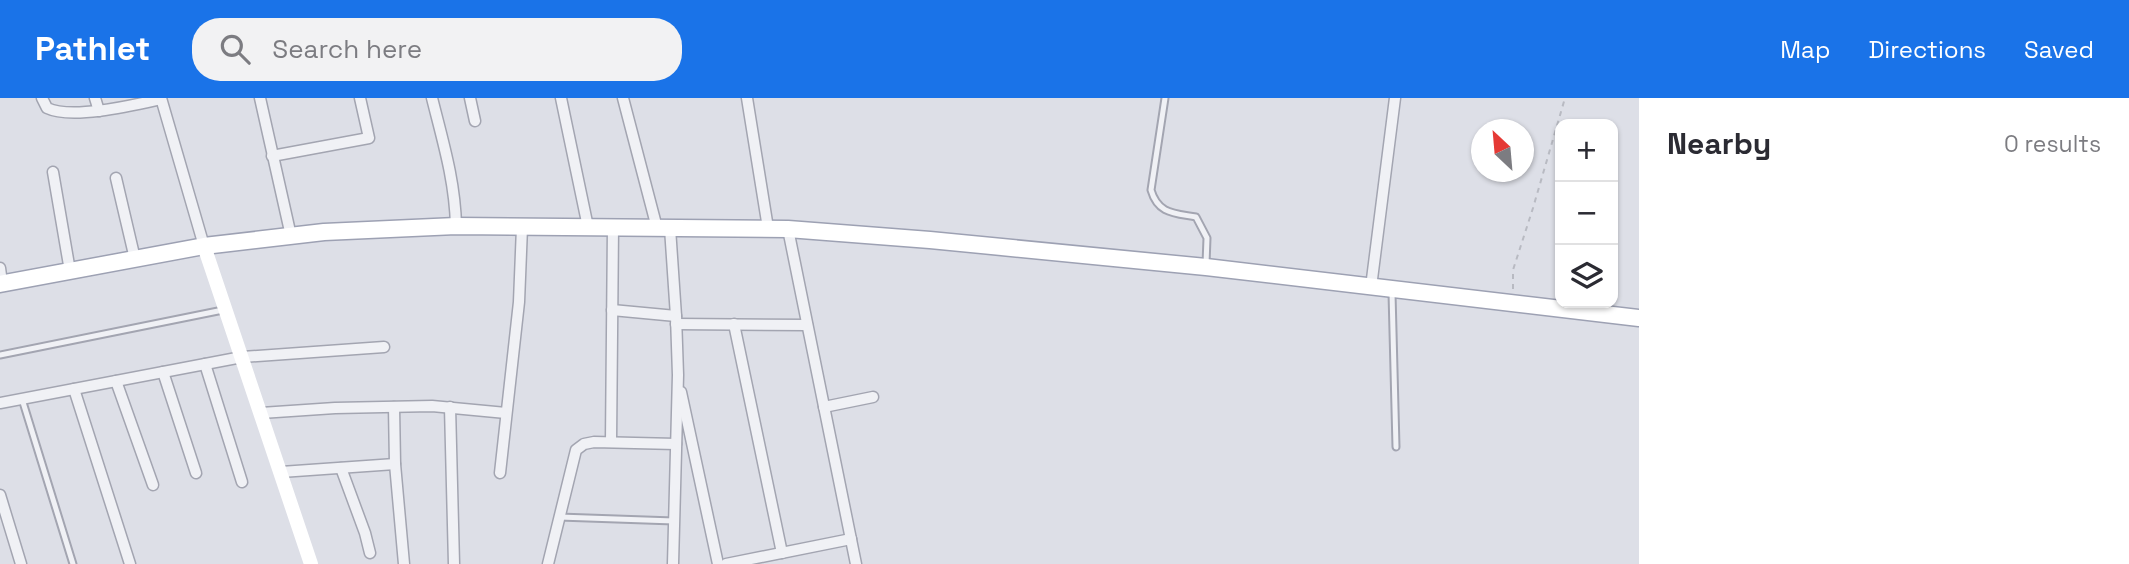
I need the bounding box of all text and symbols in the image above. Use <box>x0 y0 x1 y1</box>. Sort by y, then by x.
search box <box>192 18 682 81</box>
text: Pathlet <box>35 28 150 70</box>
icon: search <box>216 30 254 68</box>
text: Search here <box>272 32 422 66</box>
text: Map <box>1780 34 1830 65</box>
text: Directions <box>1868 34 1986 65</box>
text: Saved <box>2024 34 2094 65</box>
north arrow <box>1471 119 1534 182</box>
map controls <box>1555 119 1618 308</box>
button: + <box>1555 119 1618 182</box>
text: Nearby <box>1667 124 1771 163</box>
text: 0 results <box>2004 129 2101 159</box>
button: − <box>1555 182 1618 245</box>
button: layers <box>1555 245 1618 308</box>

